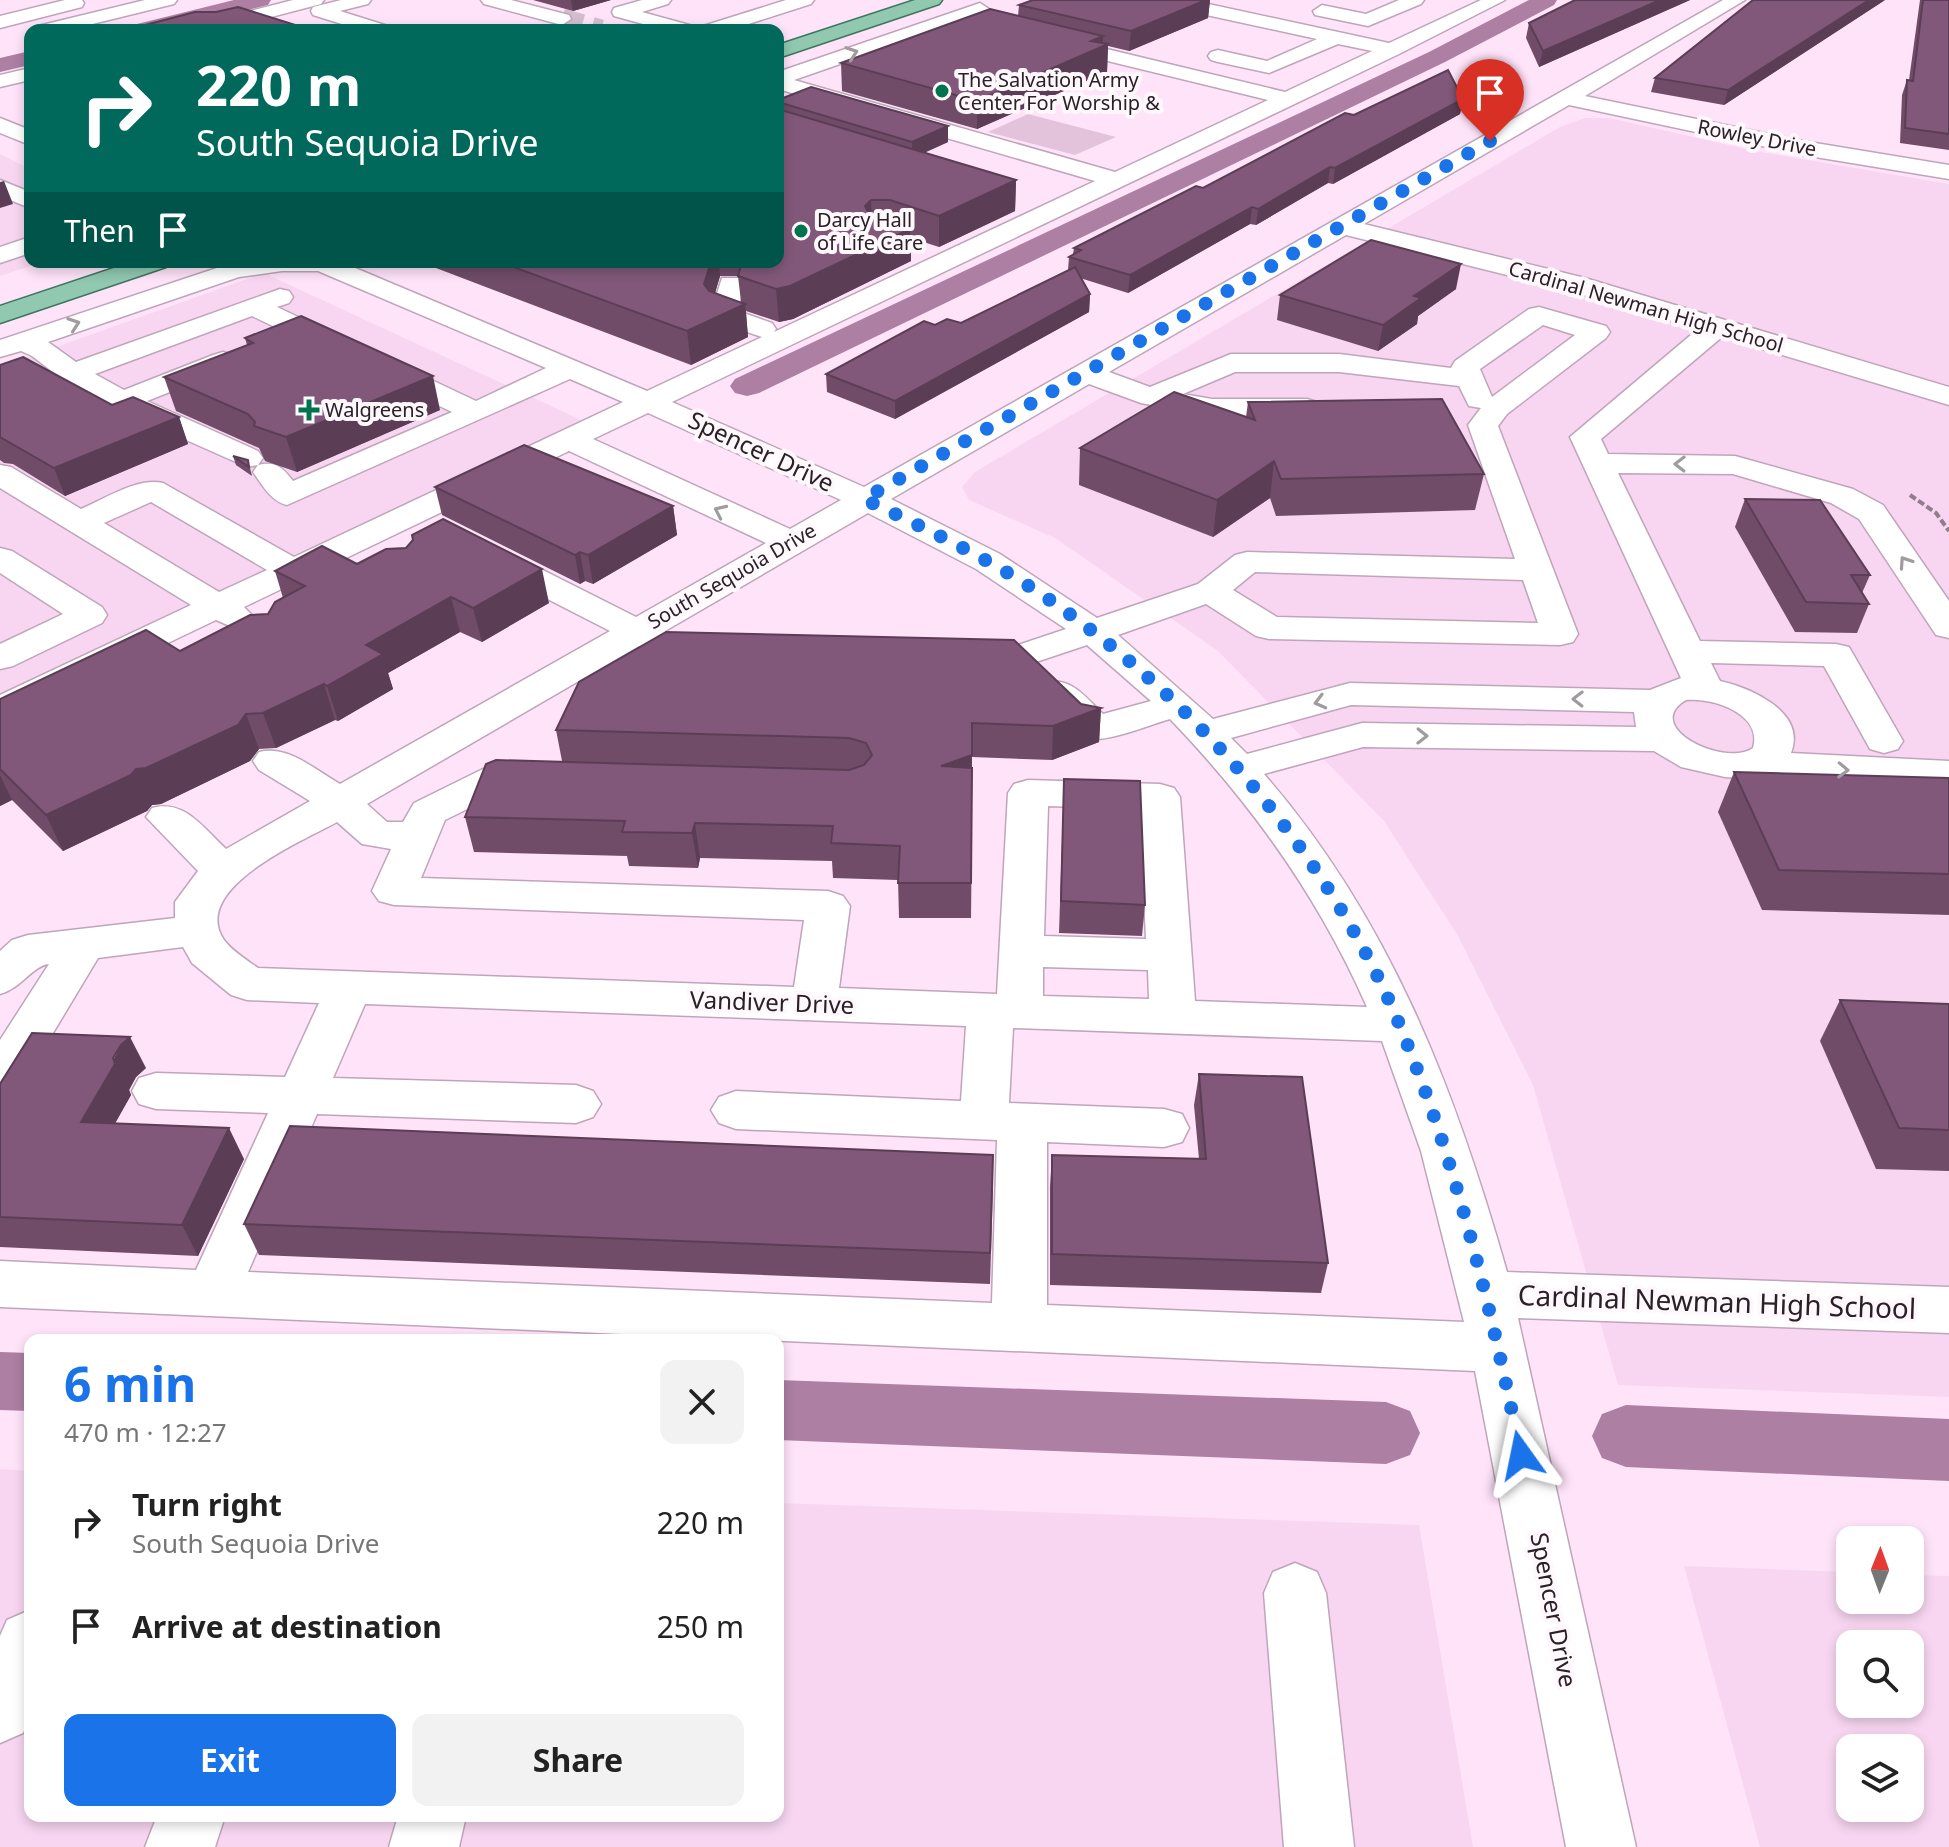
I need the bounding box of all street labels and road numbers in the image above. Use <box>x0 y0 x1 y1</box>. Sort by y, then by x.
street label: Rowley Drive <box>1695 113 1819 162</box>
street label: Cardinal Newman High School <box>1506 254 1787 359</box>
street label: Spencer Drive <box>684 403 840 499</box>
street label: South Sequoia Drive <box>643 516 821 635</box>
street label: Vandiver Drive <box>689 982 855 1021</box>
street label: Cardinal Newman High School <box>1517 1275 1917 1327</box>
street label: Spencer Drive <box>1523 1530 1586 1690</box>

